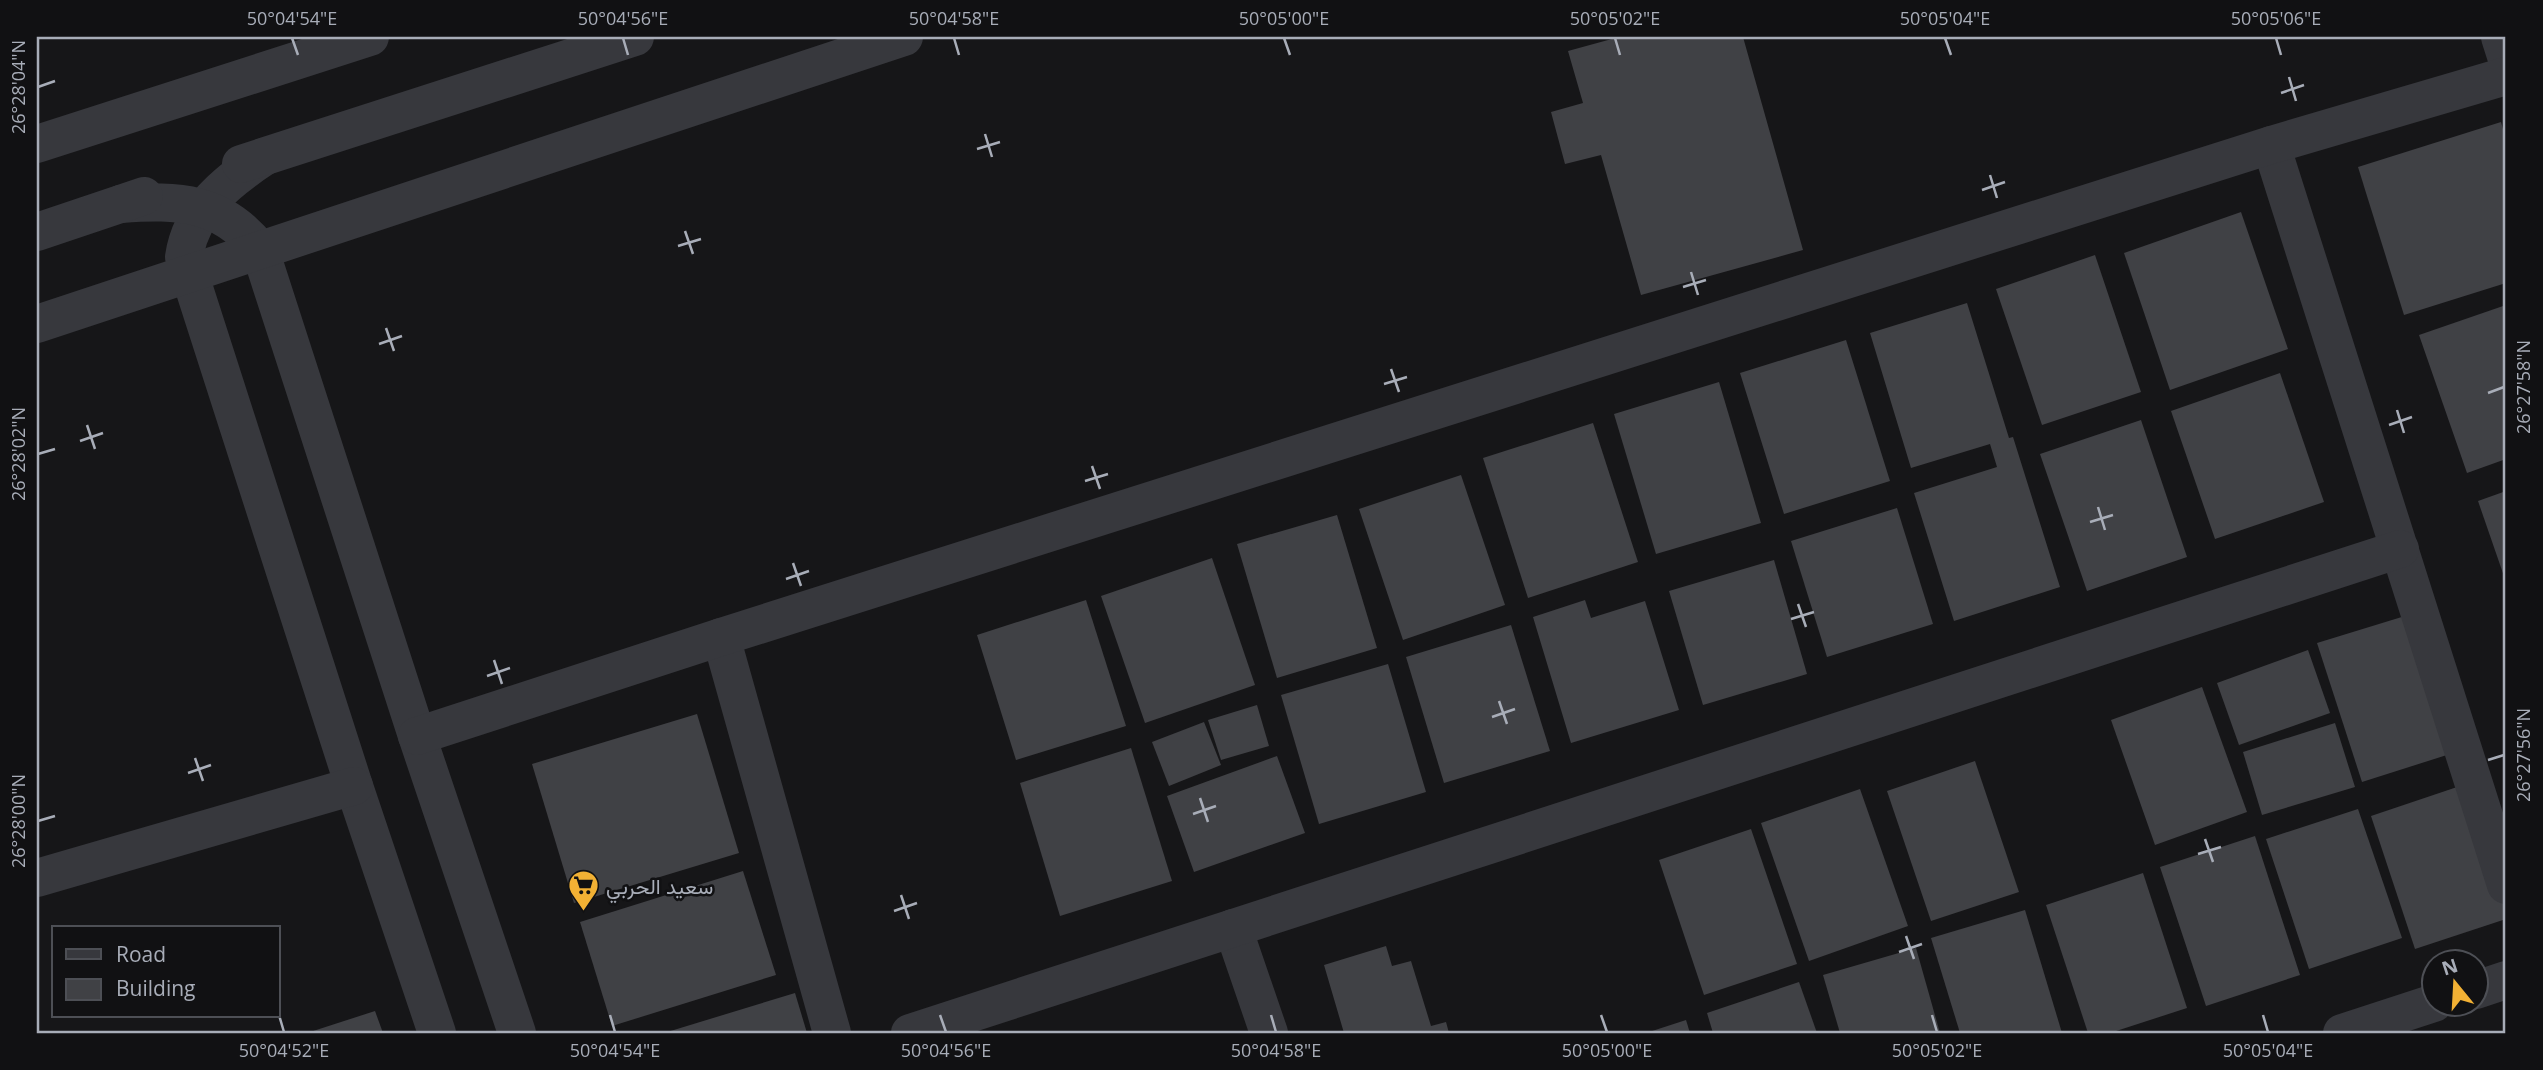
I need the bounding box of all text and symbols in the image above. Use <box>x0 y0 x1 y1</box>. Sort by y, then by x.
text: 50°04'54"E <box>247 6 337 30</box>
text: 50°04'56"E <box>578 6 668 30</box>
text: 50°04'58"E <box>909 6 999 30</box>
text: 50°05'00"E <box>1239 6 1329 30</box>
text: 50°05'02"E <box>1570 6 1660 30</box>
text: 50°05'04"E <box>1900 6 1990 30</box>
text: 50°05'06"E <box>2231 6 2321 30</box>
text: 26°28'04"N <box>6 40 30 134</box>
text: 26°27'58"N <box>2511 340 2535 434</box>
text: 26°28'02"N <box>6 407 30 501</box>
text: 26°27'56"N <box>2511 708 2535 802</box>
text: 26°28'00"N <box>6 774 30 868</box>
supermarket icon: سعيد الحربي <box>566 869 600 913</box>
place label: سعيد الحربي <box>606 872 713 904</box>
legend <box>52 926 280 1018</box>
text: Road <box>116 940 166 968</box>
north arrow <box>2420 948 2490 1018</box>
text: N <box>2438 952 2461 982</box>
text: Building <box>116 974 195 1002</box>
text: 50°04'52"E <box>239 1038 329 1062</box>
text: 50°04'54"E <box>570 1038 660 1062</box>
text: 50°04'56"E <box>901 1038 991 1062</box>
text: 50°04'58"E <box>1231 1038 1321 1062</box>
text: 50°05'00"E <box>1562 1038 1652 1062</box>
text: 50°05'02"E <box>1892 1038 1982 1062</box>
text: 50°05'04"E <box>2223 1038 2313 1062</box>

